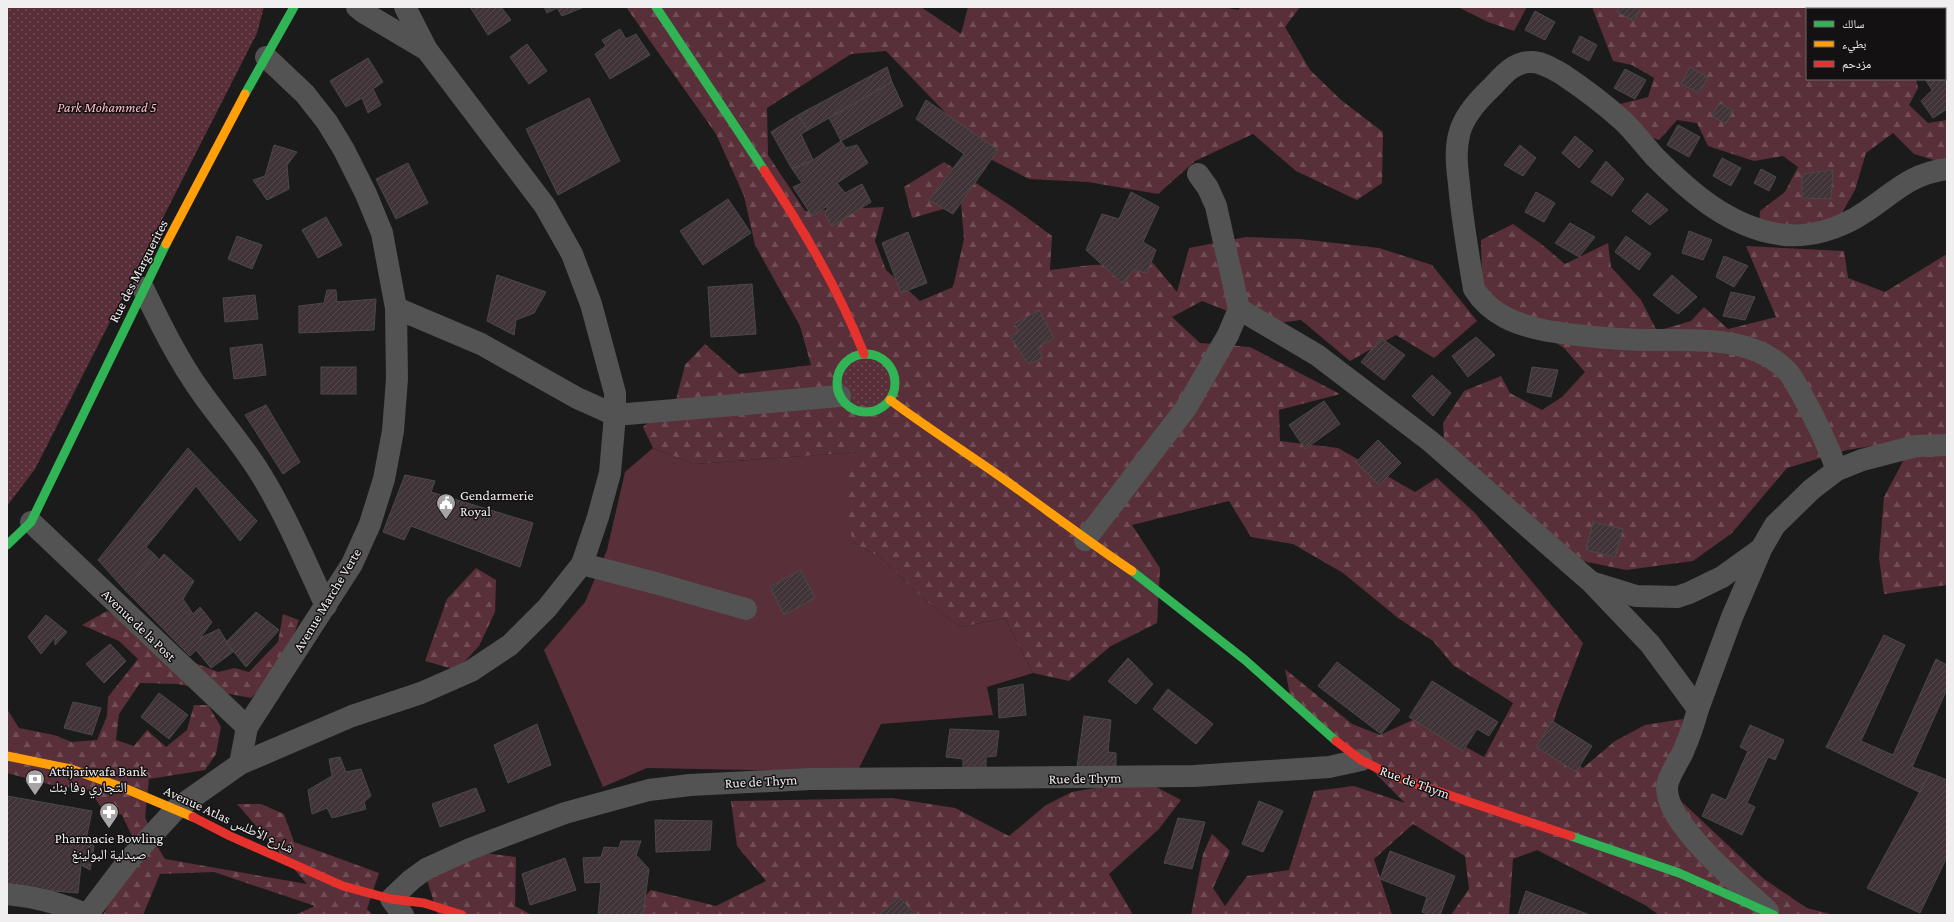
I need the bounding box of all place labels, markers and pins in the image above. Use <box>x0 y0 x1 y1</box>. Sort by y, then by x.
place label: Gendarmerie Royal <box>460 487 534 519</box>
public building icon: Gendarmerie Royal <box>435 492 457 520</box>
place label: Attijariwafa Bank التجاري وفا بنك <box>49 763 147 799</box>
bank icon: Attijariwafa Bank التجاري وفا بنك <box>24 768 46 796</box>
pharmacy icon: Pharmacie Bowling صيدلية البولينغ <box>98 801 120 829</box>
place label: Pharmacie Bowling صيدلية البولينغ <box>55 830 163 864</box>

